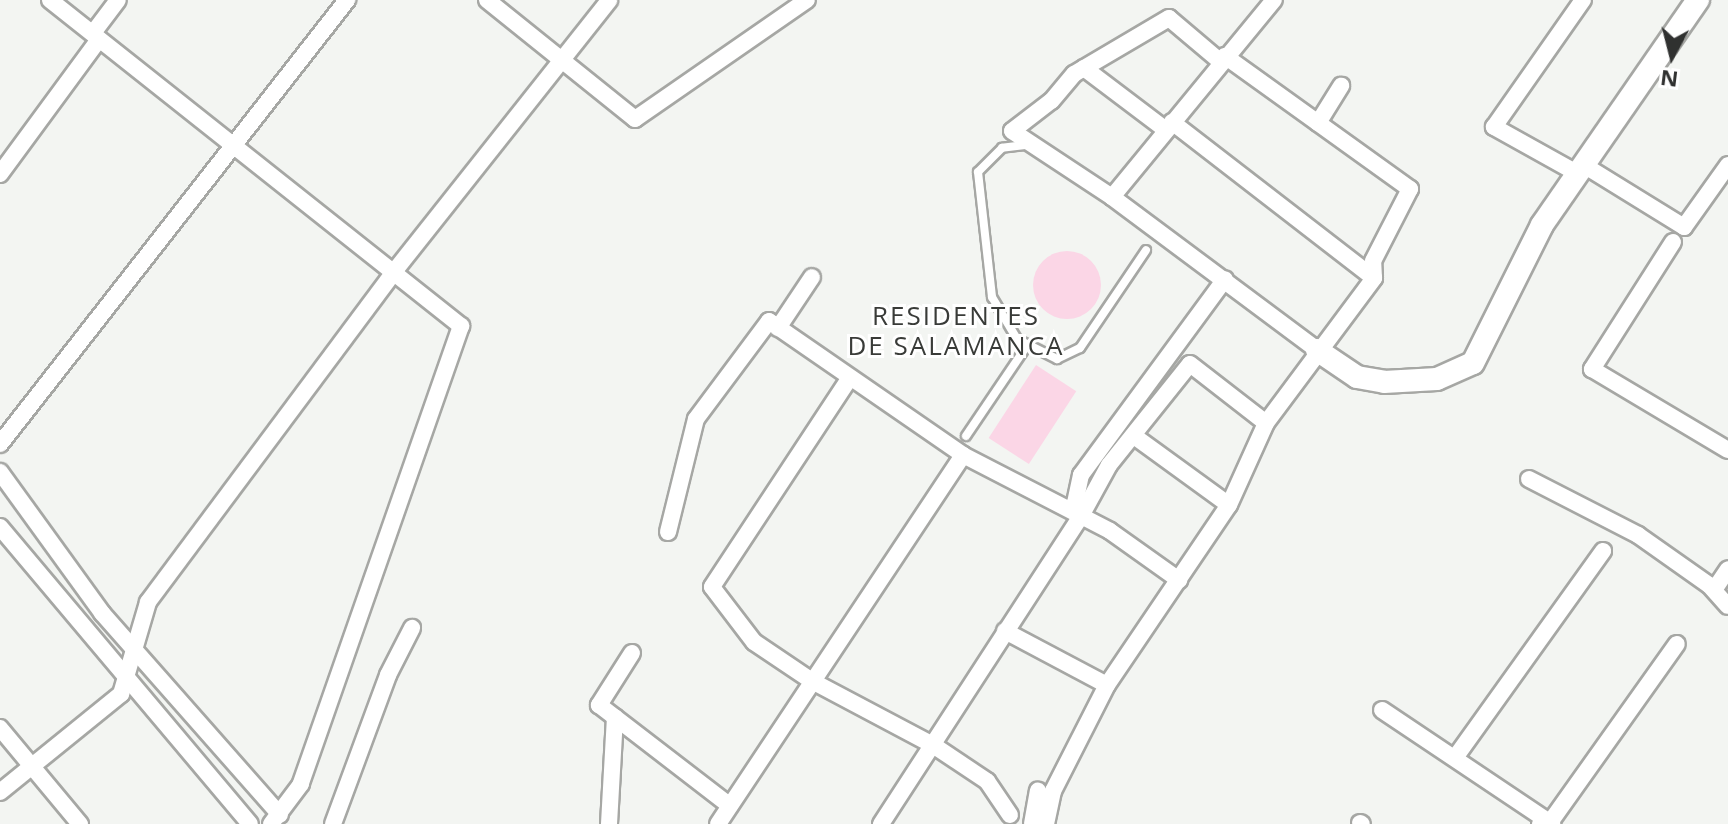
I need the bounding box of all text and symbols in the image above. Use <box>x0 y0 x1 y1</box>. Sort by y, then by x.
north arrow <box>1632 16 1712 96</box>
text: N <box>1658 64 1680 96</box>
district label: RESIDENTES DE SALAMANCA <box>848 300 1064 362</box>

